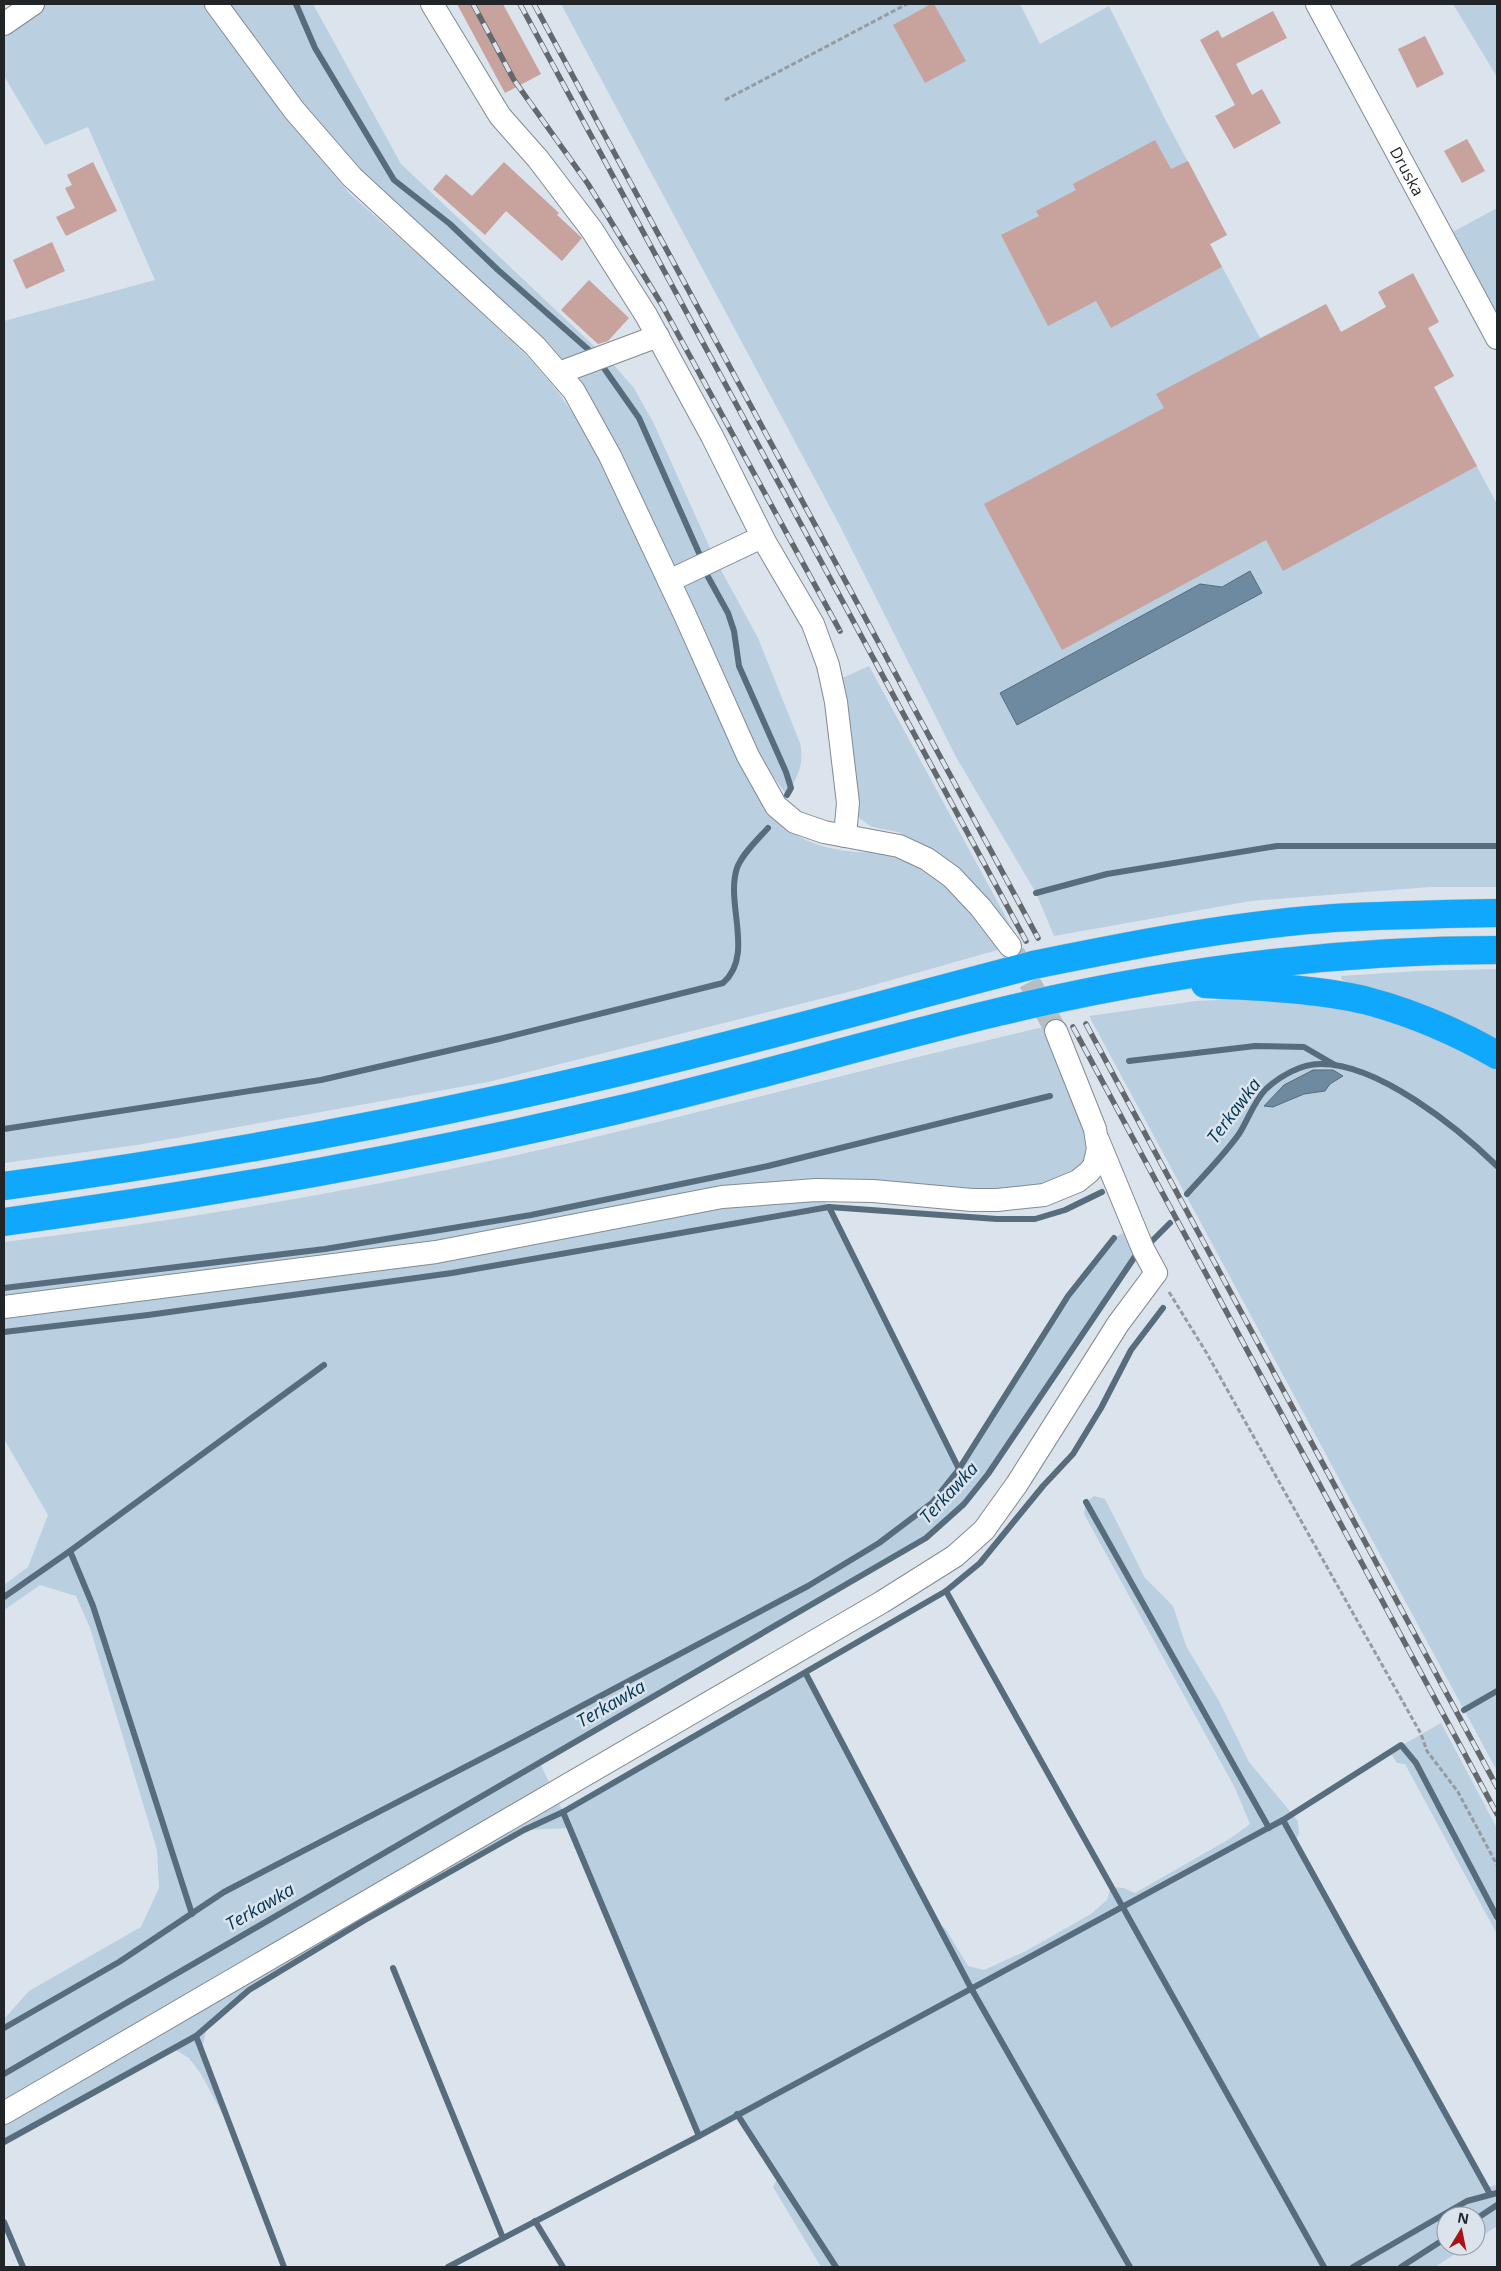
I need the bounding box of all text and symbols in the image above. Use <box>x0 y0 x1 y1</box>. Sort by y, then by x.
street label: Druska <box>1385 143 1429 200</box>
water label: Terkawka <box>1201 1073 1266 1148</box>
water label: Terkawka <box>914 1456 983 1528</box>
water label: Terkawka <box>572 1674 649 1732</box>
water label: Terkawka <box>221 1877 298 1935</box>
north arrow <box>1436 2206 1486 2256</box>
text: N <box>1456 2207 1471 2228</box>

